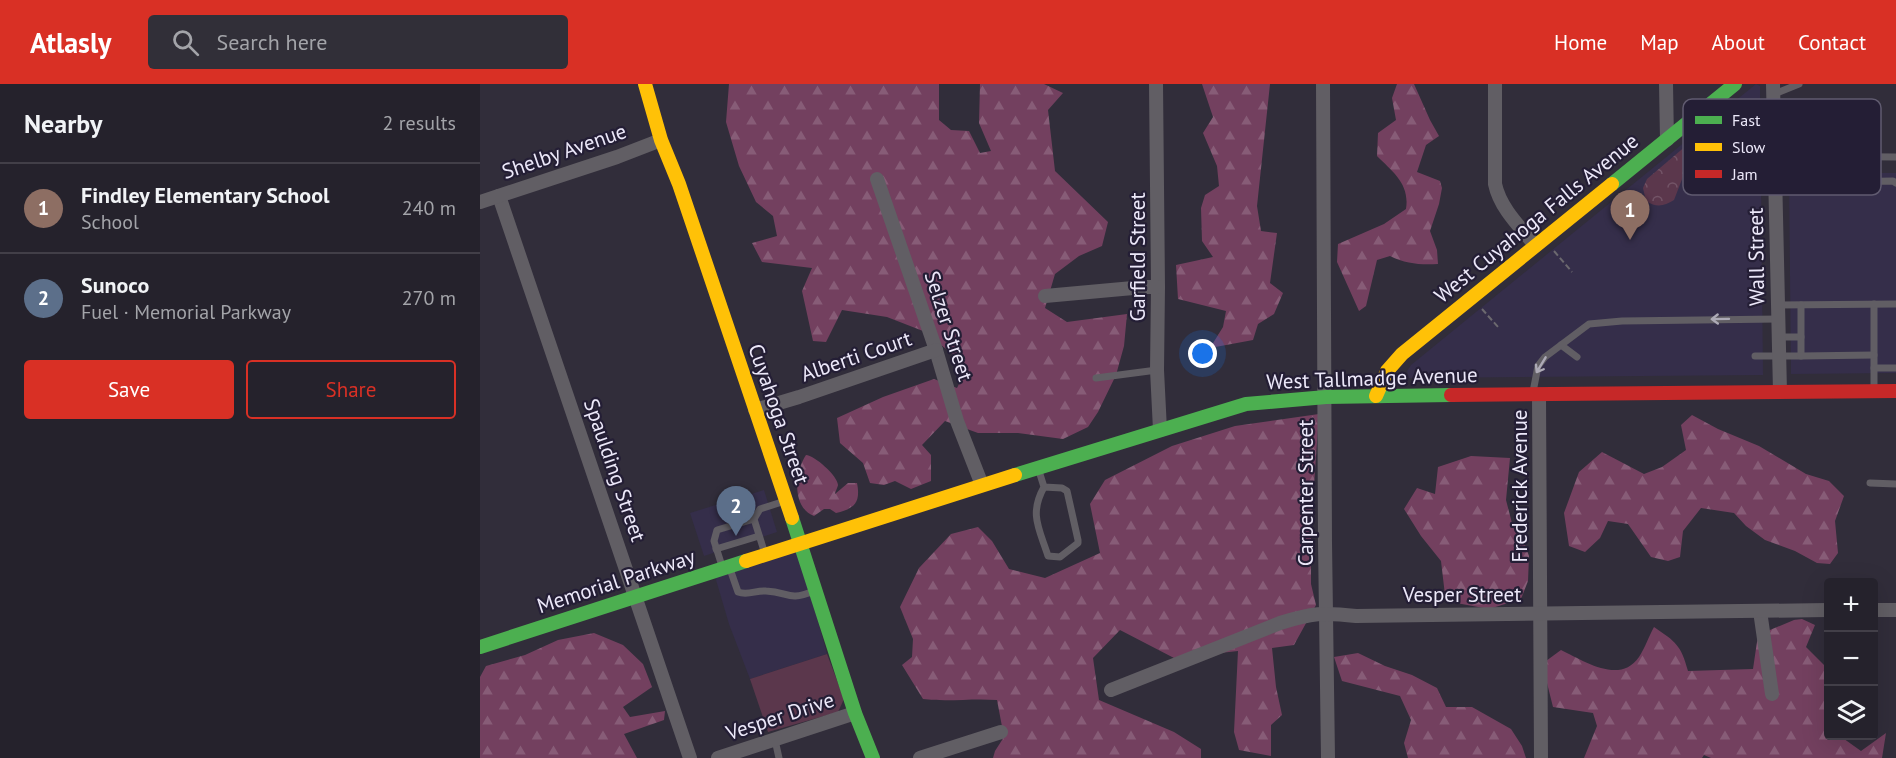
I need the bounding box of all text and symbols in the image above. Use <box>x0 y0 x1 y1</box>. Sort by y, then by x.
search box <box>148 15 568 69</box>
text: Atlasly <box>30 24 112 61</box>
icon: search <box>169 26 202 59</box>
text: Search here <box>217 28 327 56</box>
text: Home <box>1554 29 1607 56</box>
text: Map <box>1640 29 1679 56</box>
text: About <box>1712 29 1765 56</box>
text: Contact <box>1798 29 1866 56</box>
legend <box>1683 99 1881 195</box>
text: Nearby <box>24 107 102 140</box>
text: 2 results <box>383 110 456 136</box>
text: Fast <box>1732 110 1761 130</box>
street label: Shelby Avenue <box>498 117 630 185</box>
street label: West Cuyahoga Falls Avenue <box>1428 127 1644 309</box>
text: Slow <box>1732 137 1766 157</box>
text: Jam <box>1731 164 1758 184</box>
text: Findley Elementary School <box>81 181 329 209</box>
pin: 1 <box>1610 190 1650 240</box>
street label: Garfield Street <box>1124 192 1151 322</box>
text: 1 <box>38 195 49 221</box>
text: 240 m <box>402 195 456 221</box>
street label: Wall Street <box>1742 208 1770 306</box>
text: School <box>81 209 139 235</box>
street label: Selzer Street <box>919 268 979 384</box>
text: Sunoco <box>81 271 149 299</box>
text: 2 <box>38 285 49 311</box>
text: 270 m <box>402 285 456 311</box>
text: Fuel · Memorial Parkway <box>81 299 291 325</box>
one-way arrow <box>1710 313 1730 325</box>
street label: Alberti Court <box>797 324 915 388</box>
your location <box>1188 339 1217 368</box>
street label: Cuyahoga Street <box>742 340 816 488</box>
one-way arrow <box>1535 356 1547 373</box>
button: Save <box>24 360 234 419</box>
button: Share <box>246 360 456 419</box>
street label: West Tallmadge Avenue <box>1266 361 1478 395</box>
street label: Spaulding Street <box>578 395 652 545</box>
street label: Frederick Avenue <box>1506 410 1533 562</box>
street label: Carpenter Street <box>1292 420 1319 566</box>
pin: 2 <box>716 486 756 536</box>
street label: Memorial Parkway <box>533 543 699 619</box>
map controls <box>1824 578 1878 740</box>
button: + <box>1824 578 1878 632</box>
street label: Vesper Street <box>1402 581 1521 608</box>
button: − <box>1824 632 1878 686</box>
street label: Vesper Drive <box>722 686 837 746</box>
button: layers <box>1824 686 1878 740</box>

